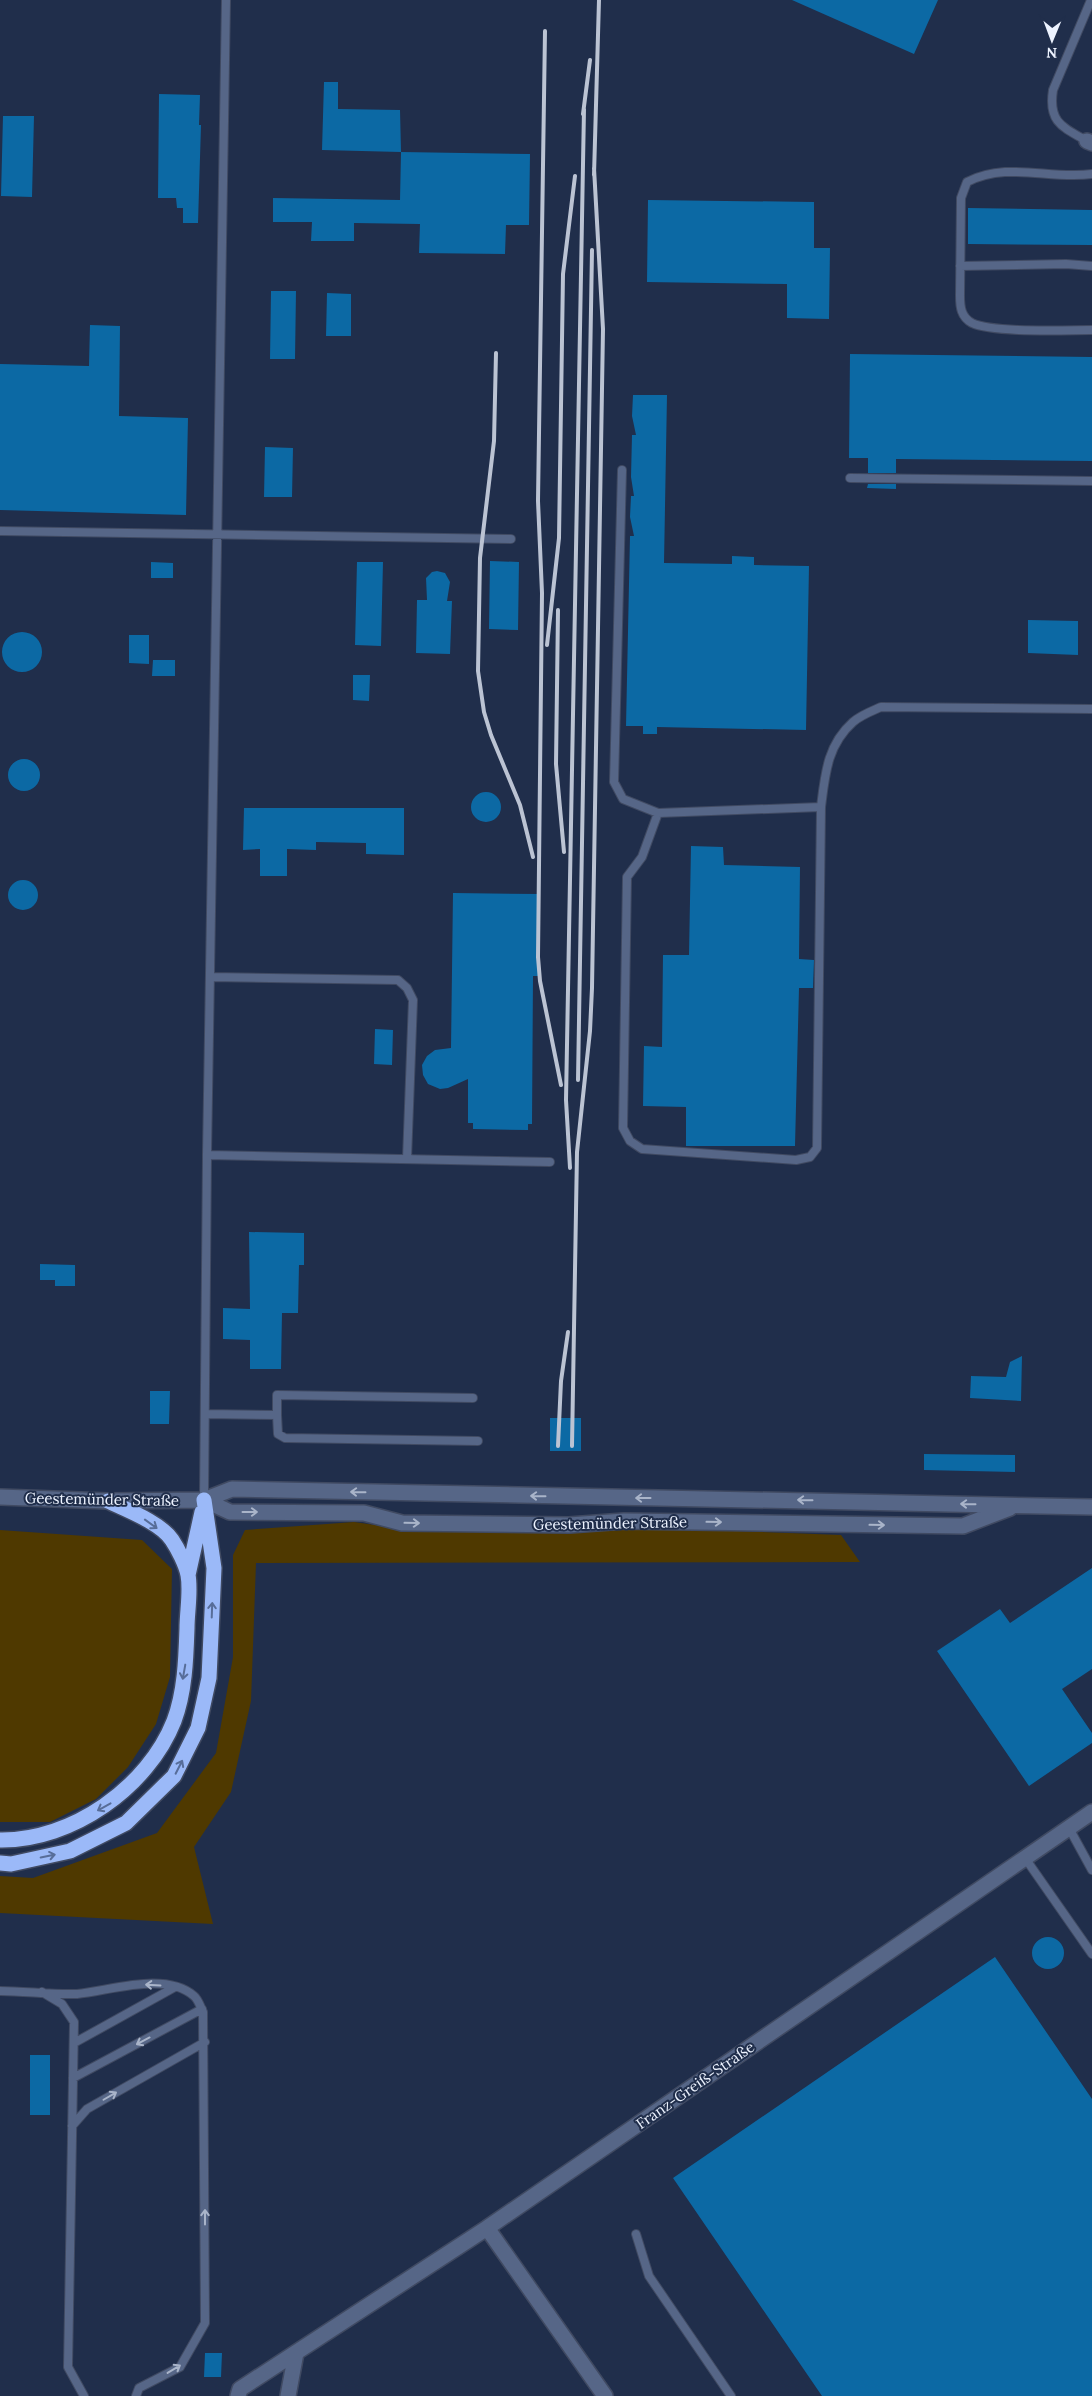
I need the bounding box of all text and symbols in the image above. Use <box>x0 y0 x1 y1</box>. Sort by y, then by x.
north arrow <box>1027 15 1077 65</box>
text: N <box>1046 44 1057 62</box>
one-way arrow <box>351 1487 367 1497</box>
street label: Geestemünder Straße <box>25 1488 179 1510</box>
one-way arrow <box>531 1491 547 1501</box>
one-way arrow <box>635 1493 651 1503</box>
one-way arrow <box>797 1496 813 1505</box>
one-way arrow <box>960 1500 976 1509</box>
one-way arrow <box>242 1507 258 1517</box>
street label: Geestemünder Straße <box>533 1512 687 1534</box>
one-way arrow <box>706 1517 722 1527</box>
one-way arrow <box>404 1518 420 1528</box>
one-way arrow <box>144 1519 158 1529</box>
one-way arrow <box>868 1520 884 1530</box>
one-way arrow <box>207 1603 217 1619</box>
one-way arrow <box>179 1664 189 1680</box>
one-way arrow <box>175 1760 184 1775</box>
one-way arrow <box>97 1802 111 1812</box>
one-way arrow <box>39 1851 55 1860</box>
one-way arrow <box>145 1980 161 1989</box>
one-way arrow <box>136 2036 151 2046</box>
street label: Franz-Greiß-Straße <box>632 2037 758 2133</box>
one-way arrow <box>102 2090 116 2100</box>
one-way arrow <box>200 2209 210 2226</box>
one-way arrow <box>167 2363 181 2374</box>

